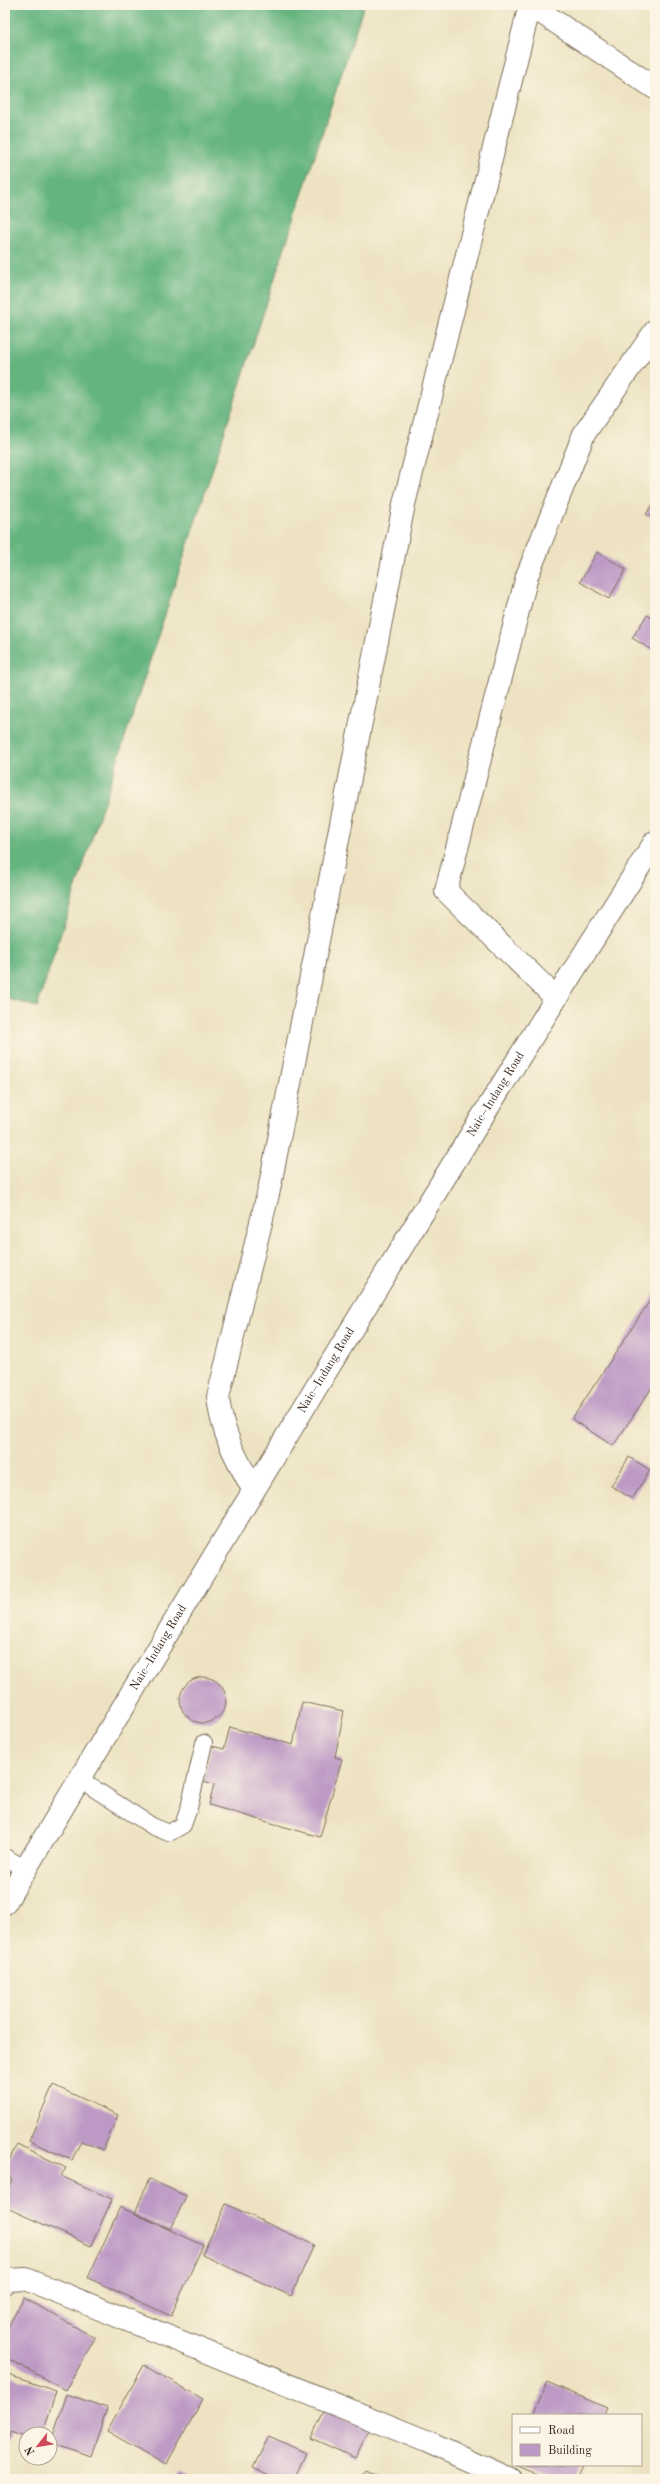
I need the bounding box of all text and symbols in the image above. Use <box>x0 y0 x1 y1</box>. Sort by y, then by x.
street label: Naic–Indang Road <box>465 1050 527 1139</box>
street label: Naic–Indang Road <box>296 1326 357 1415</box>
street label: Naic–Indang Road <box>128 1603 189 1693</box>
legend <box>512 2414 642 2466</box>
text: Road <box>548 2425 575 2437</box>
north arrow <box>18 2426 58 2466</box>
text: N <box>24 2443 38 2457</box>
text: Building <box>548 2445 592 2457</box>

